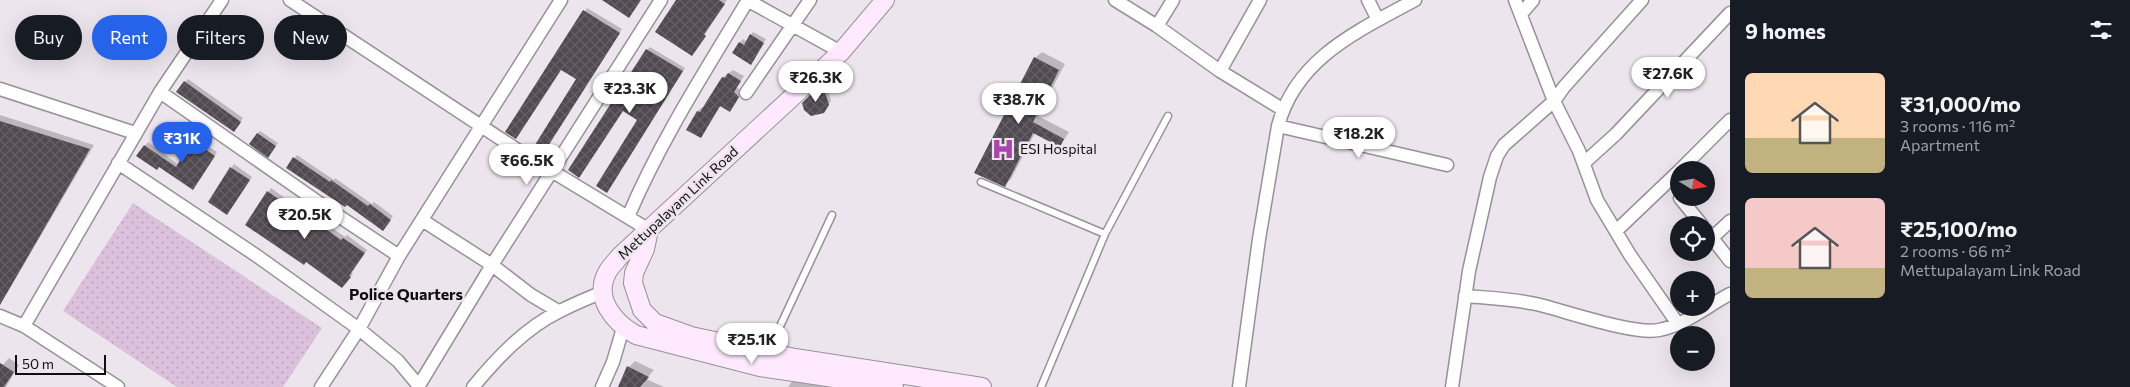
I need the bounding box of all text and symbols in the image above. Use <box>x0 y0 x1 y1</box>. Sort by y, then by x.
chip: Buy <box>15 15 82 60</box>
chip: Rent <box>92 15 167 60</box>
chip: Filters <box>177 15 264 60</box>
chip: New <box>274 15 347 60</box>
icon: filters <box>2087 16 2115 44</box>
text: 9 homes <box>1745 18 1826 43</box>
pin: ₹27.6K <box>1627 56 1709 99</box>
pin: ₹26.3K <box>775 61 857 103</box>
text: ₹27.6K <box>1642 63 1694 82</box>
text: ₹26.3K <box>789 67 843 86</box>
pin: ₹23.3K <box>589 72 671 114</box>
text: ₹23.3K <box>604 78 656 97</box>
pin: ₹38.7K <box>978 82 1060 125</box>
text: ₹38.7K <box>993 89 1045 108</box>
text: ₹31,000/mo <box>1900 91 2021 116</box>
icon: home <box>1785 93 1845 153</box>
pin: ₹18.2K <box>1318 116 1400 159</box>
text: 3 rooms · 116 m² <box>1900 116 2015 135</box>
pin: ₹31K <box>152 121 212 164</box>
text: ₹18.2K <box>1333 123 1385 142</box>
text: ₹31K <box>163 128 201 147</box>
text: Apartment <box>1900 135 1980 154</box>
hospital icon: ESI Hospital <box>990 136 1016 162</box>
place label: ESI Hospital <box>1020 140 1097 157</box>
street label: Mettupalayam Link Road <box>614 142 741 263</box>
pin: ₹66.5K <box>486 144 568 186</box>
text: ₹66.5K <box>500 150 554 169</box>
north arrow <box>1670 161 1715 206</box>
map controls <box>1670 161 1715 371</box>
pin: ₹20.5K <box>264 198 346 240</box>
text: ₹20.5K <box>278 204 332 223</box>
button: locate <box>1670 216 1715 261</box>
text: ₹25,100/mo <box>1900 216 2017 241</box>
icon: home <box>1785 218 1845 278</box>
text: 2 rooms · 66 m² <box>1900 241 2011 260</box>
text: Mettupalayam Link Road <box>1900 260 2081 279</box>
button: + <box>1670 271 1715 316</box>
district label: Police Quarters <box>349 284 463 303</box>
pin: ₹25.1K <box>711 322 793 365</box>
button: − <box>1670 326 1715 371</box>
text: ₹25.1K <box>727 329 777 348</box>
scale bar <box>15 352 106 375</box>
text: 50 m <box>22 355 54 372</box>

